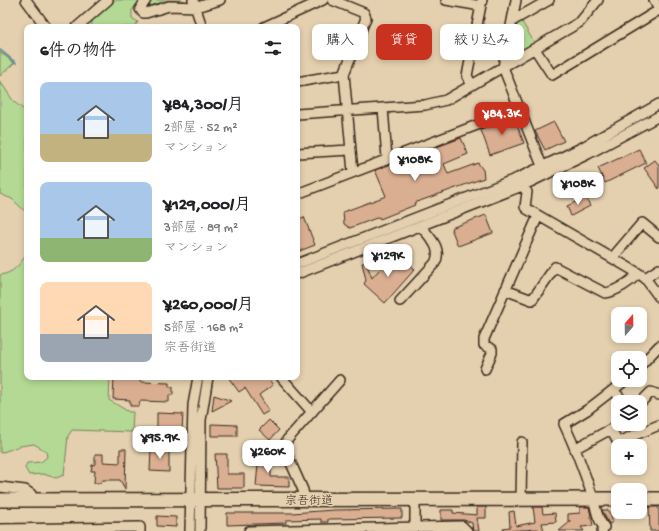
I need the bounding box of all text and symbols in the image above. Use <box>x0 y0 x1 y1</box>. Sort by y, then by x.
chip: 購入 <box>312 24 368 60</box>
chip: 賃貸 <box>376 24 432 60</box>
chip: 絞り込み <box>440 24 524 60</box>
icon: filters <box>262 37 284 59</box>
text: 6件の物件 <box>40 42 117 62</box>
text: ¥84,300/月 <box>164 96 244 116</box>
icon: home <box>72 98 120 146</box>
pin: ¥84.3K <box>469 102 535 136</box>
text: ¥84.3K <box>483 107 521 122</box>
text: 2部屋 · 52 m² <box>164 121 237 136</box>
text: マンション <box>164 141 228 156</box>
pin: ¥108K <box>387 148 443 182</box>
text: ¥108K <box>399 153 431 168</box>
pin: ¥108K <box>550 172 606 206</box>
text: ¥108K <box>562 177 594 192</box>
text: ¥129,000/月 <box>164 196 251 216</box>
icon: home <box>72 198 120 246</box>
text: 3部屋 · 89 m² <box>164 221 238 236</box>
text: マンション <box>164 241 228 256</box>
pin: ¥129K <box>360 244 416 278</box>
text: ¥129K <box>372 249 404 264</box>
text: ¥260,000/月 <box>164 296 254 316</box>
icon: home <box>72 298 120 346</box>
north arrow <box>611 307 647 343</box>
map controls <box>611 307 647 519</box>
text: 5部屋 · 168 m² <box>164 321 244 336</box>
text: 宗吾街道 <box>164 341 216 356</box>
button: locate <box>611 351 647 387</box>
button: layers <box>611 395 647 431</box>
pin: ¥95.9K <box>127 426 193 460</box>
text: ¥95.9K <box>141 431 179 446</box>
button: + <box>611 439 647 475</box>
pin: ¥260K <box>240 440 296 474</box>
text: ¥260K <box>251 445 285 460</box>
button: − <box>611 483 647 519</box>
street label: 宗吾街道 <box>285 494 333 509</box>

